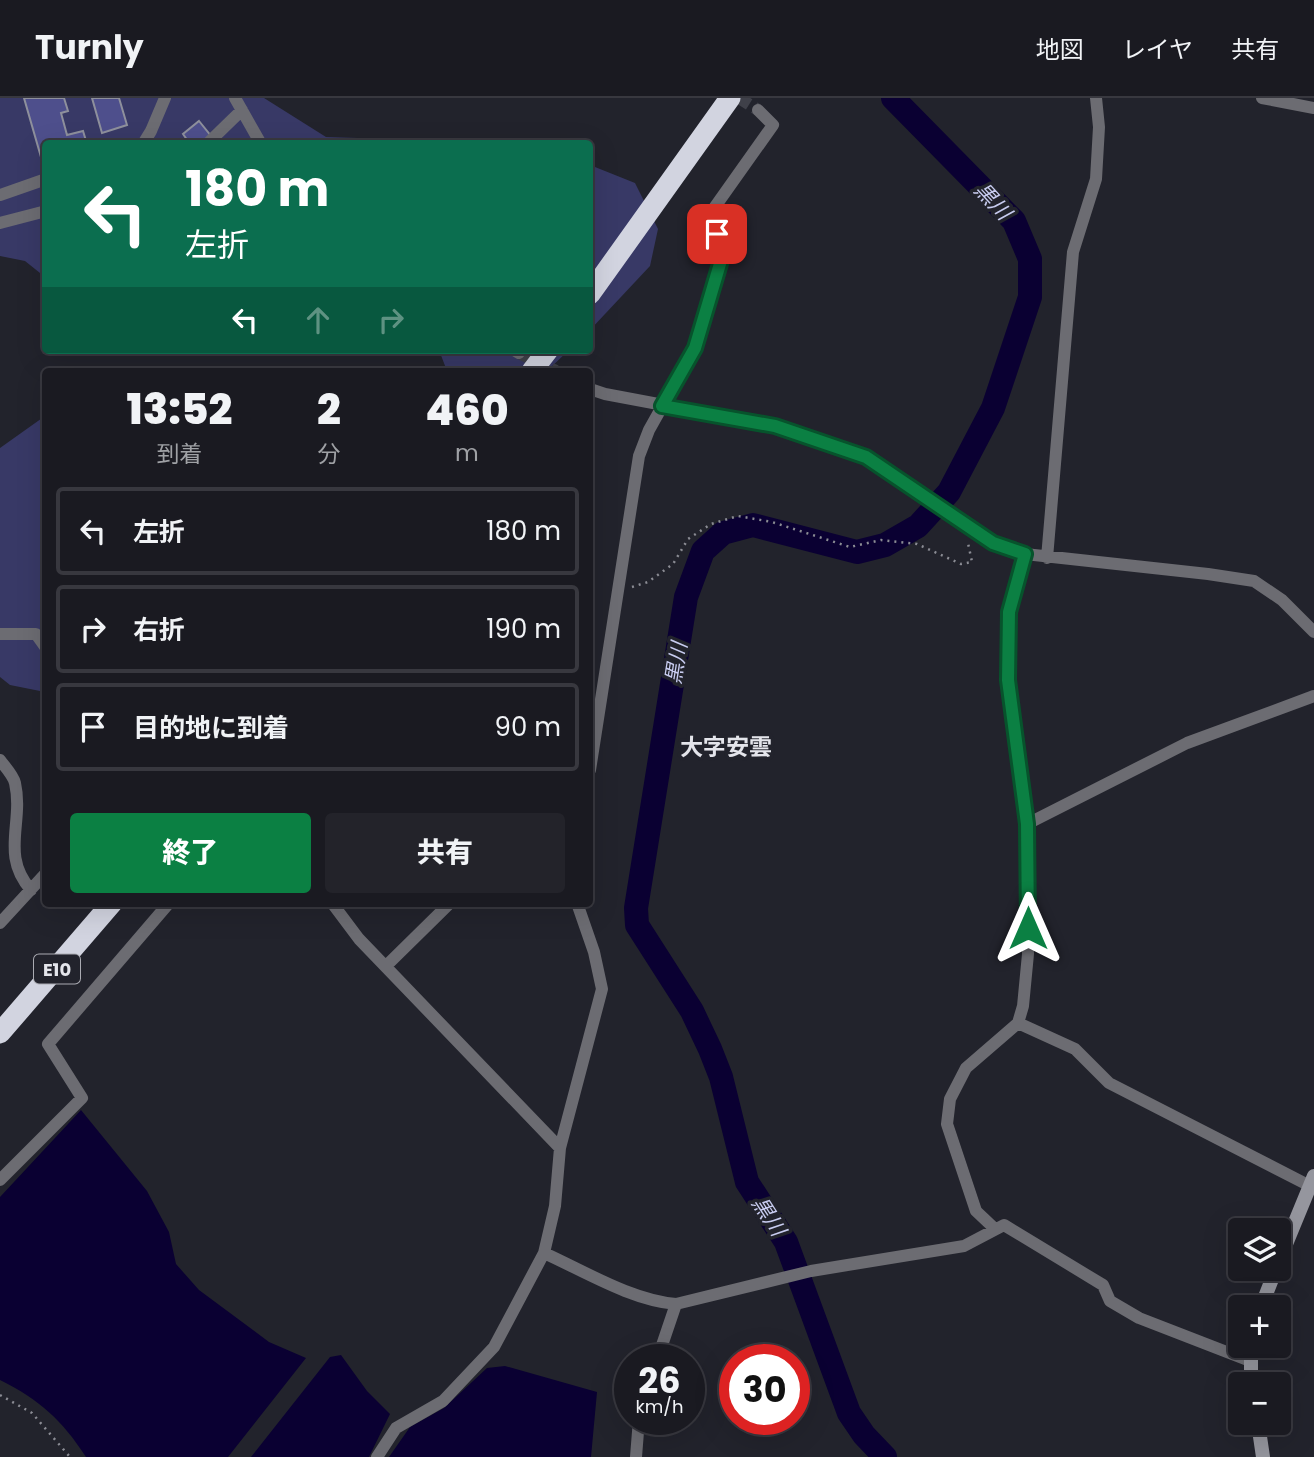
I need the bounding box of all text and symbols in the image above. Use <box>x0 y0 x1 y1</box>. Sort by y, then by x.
text: Turnly <box>35 24 144 71</box>
text: 地図 <box>1036 33 1084 66</box>
text: レイヤ <box>1122 33 1193 66</box>
text: 共有 <box>1231 33 1279 66</box>
text: 180 m <box>185 155 329 223</box>
icon: left <box>70 168 161 259</box>
water label: 黒川 <box>968 176 1019 228</box>
pin <box>687 204 747 264</box>
icon: arrive <box>698 215 736 253</box>
text: 左折 <box>185 222 249 267</box>
icon: left <box>226 301 264 339</box>
icon: ahead <box>299 301 337 339</box>
icon: right <box>372 301 410 339</box>
text: 13:52 <box>126 380 232 439</box>
text: 2 <box>317 380 341 439</box>
text: 460 <box>425 381 509 440</box>
text: m <box>455 437 479 469</box>
text: 到着 <box>156 438 202 470</box>
text: 分 <box>317 438 340 470</box>
icon: left <box>74 512 112 550</box>
text: 180 m <box>486 513 561 549</box>
text: 左折 <box>133 514 185 550</box>
icon: right <box>74 610 112 648</box>
text: 190 m <box>486 611 561 647</box>
text: 右折 <box>133 612 185 648</box>
water label: 黒川 <box>658 638 694 686</box>
icon: arrive <box>74 708 112 746</box>
text: 90 m <box>495 709 561 745</box>
text: 目的地に到着 <box>133 710 289 746</box>
district label: 大字安雲 <box>680 731 772 763</box>
button: 終了 <box>70 813 311 893</box>
button: 共有 <box>325 813 565 893</box>
position arrow <box>991 891 1065 965</box>
road number: E10 <box>34 954 80 984</box>
water label: 黒川 <box>745 1190 794 1243</box>
map controls <box>1228 1218 1291 1435</box>
button: layers <box>1228 1218 1291 1281</box>
button: + <box>1228 1295 1291 1358</box>
speed limit sign: 30 <box>719 1344 810 1435</box>
text: 26 <box>638 1356 681 1405</box>
button: − <box>1228 1372 1291 1435</box>
text: km/h <box>636 1394 683 1419</box>

